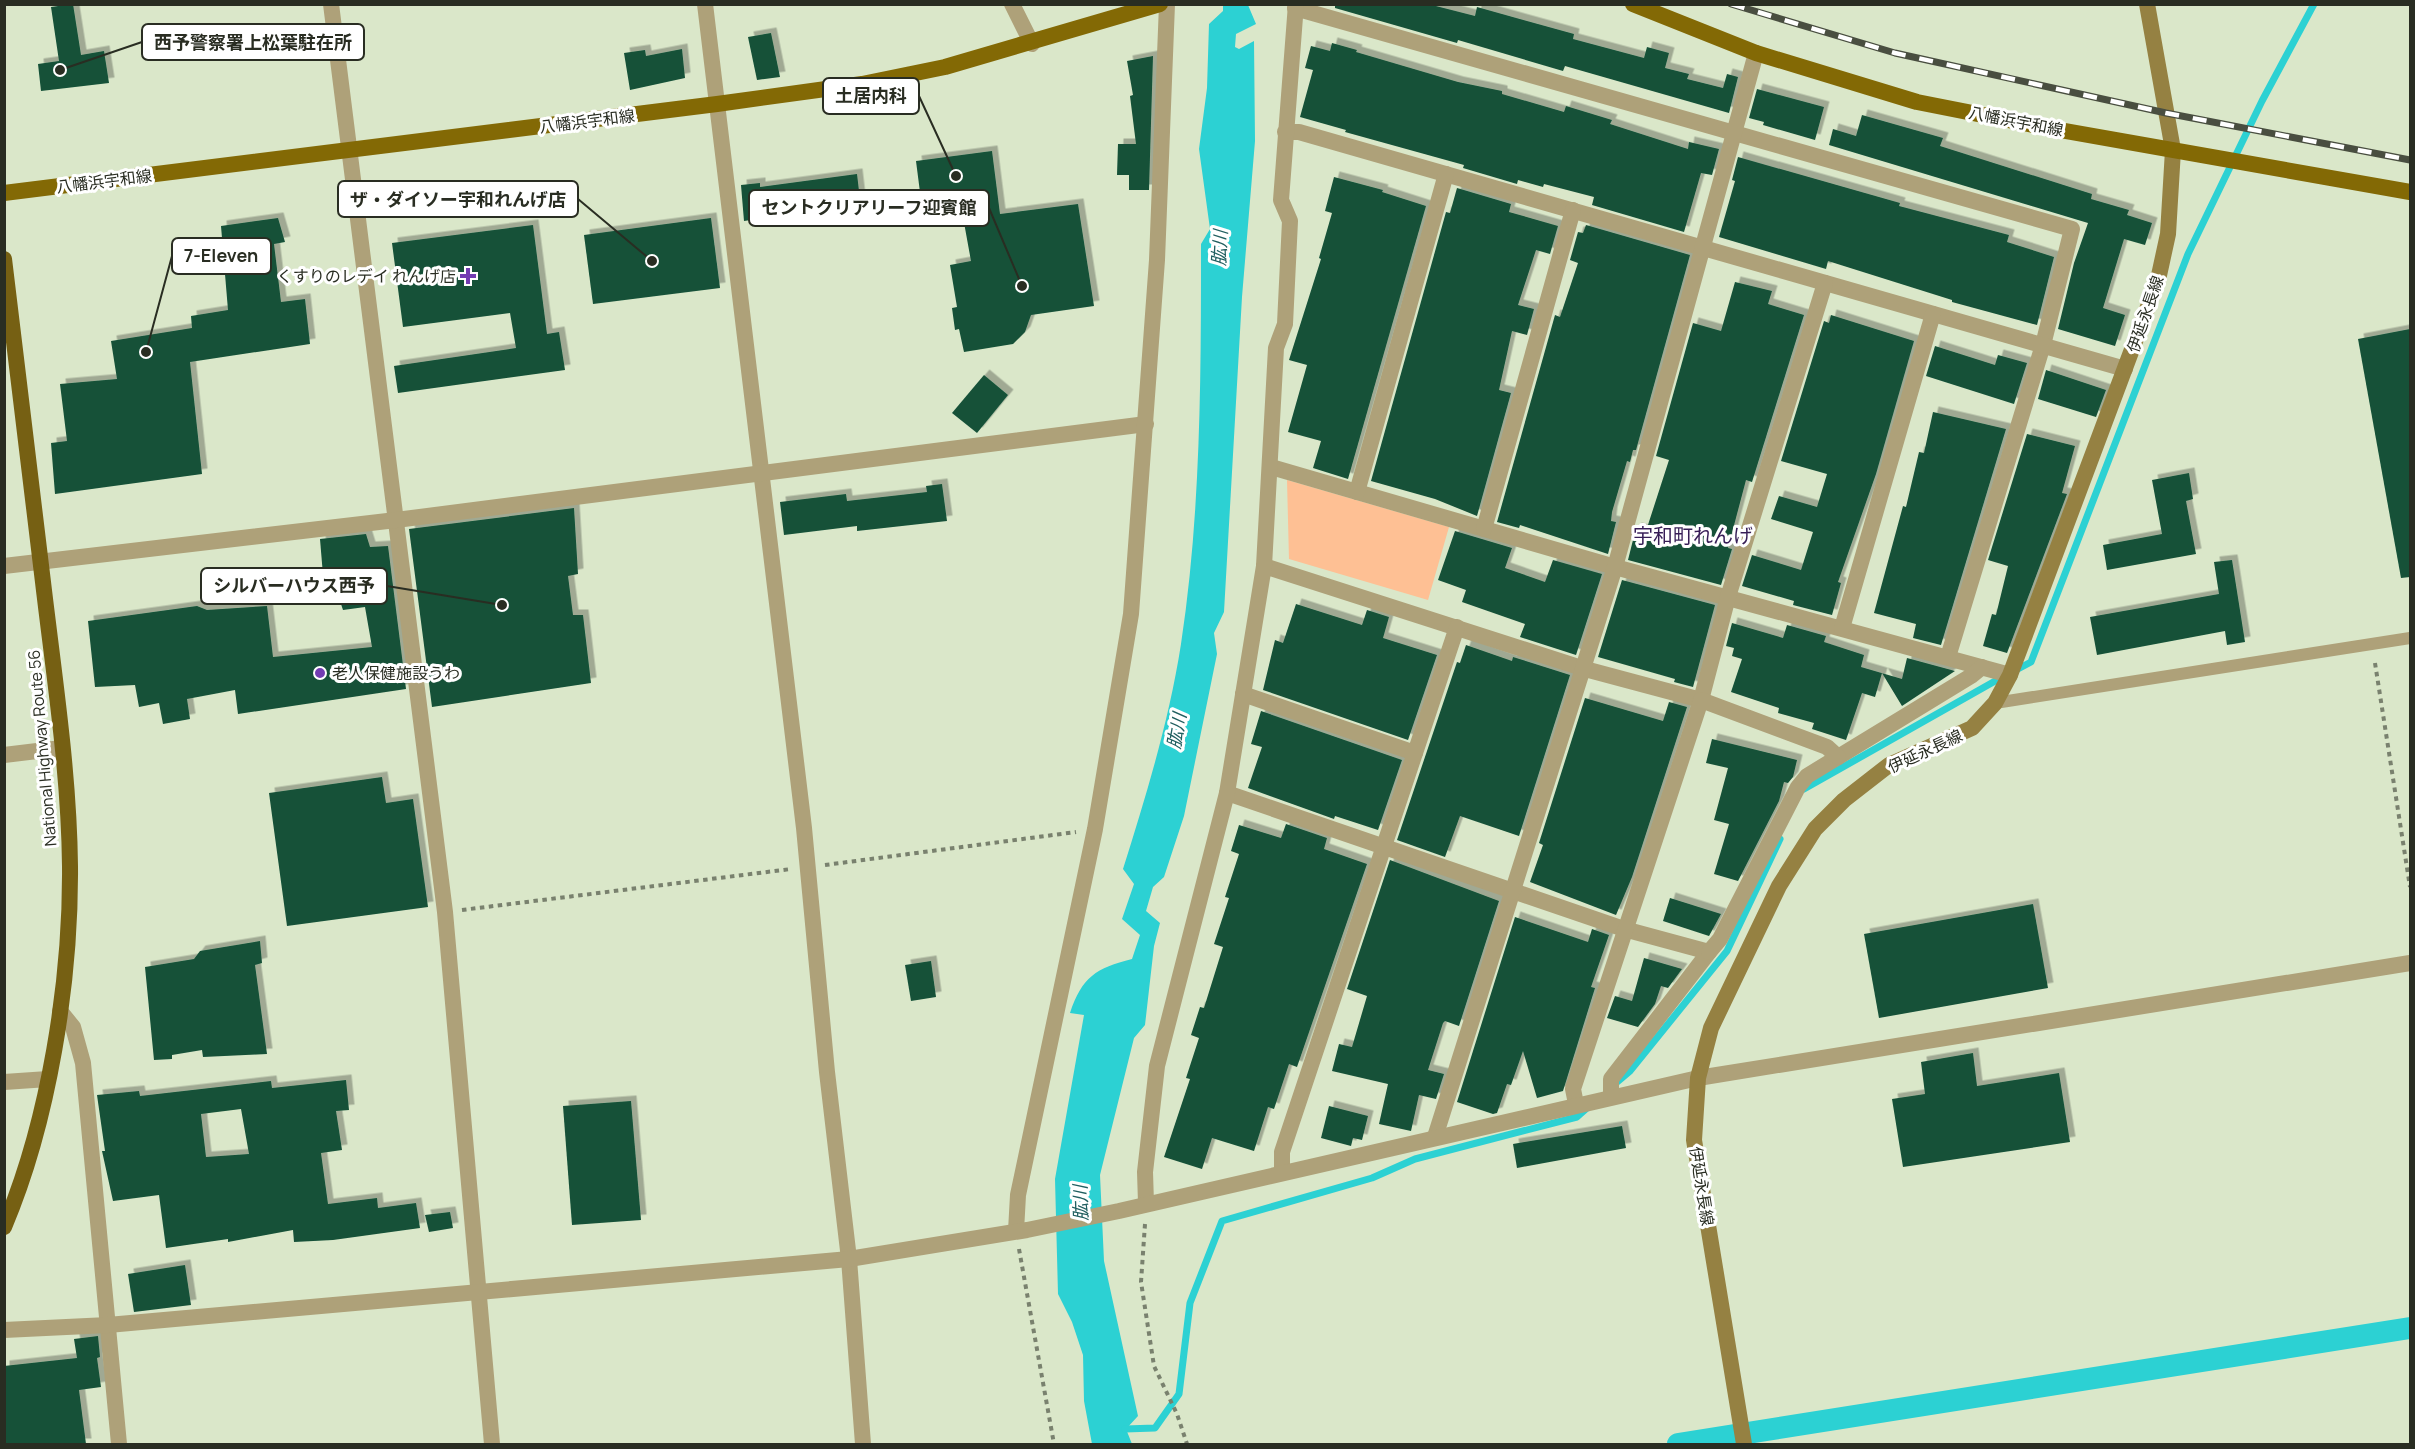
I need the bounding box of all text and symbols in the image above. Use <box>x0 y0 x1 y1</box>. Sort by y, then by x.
callout: 西予警察署上松葉駐在所 <box>142 24 364 60</box>
text: 西予警察署上松葉駐在所 <box>154 30 352 54</box>
callout: 土居内科 <box>823 78 919 114</box>
text: 土居内科 <box>835 83 907 107</box>
street label: 八幡浜宇和線 <box>1967 101 2065 141</box>
street label: 八幡浜宇和線 <box>538 104 636 138</box>
street label: 八幡浜宇和線 <box>55 164 153 198</box>
callout: ザ・ダイソー宇和れんげ店 <box>338 181 578 217</box>
text: ザ・ダイソー宇和れんげ店 <box>350 187 566 211</box>
callout: セントクリアリーフ迎賓館 <box>749 190 989 226</box>
text: セントクリアリーフ迎賓館 <box>762 195 976 219</box>
water label: 肱川 <box>1206 227 1232 267</box>
callout: 7-Eleven <box>172 238 271 274</box>
text: 7-Eleven <box>184 243 258 267</box>
place label: くすりのレデイ れんげ店 <box>277 265 456 287</box>
marker: くすりのレデイ れんげ店 <box>461 269 475 283</box>
street label: 伊延永長線 <box>2122 273 2168 355</box>
district label: 宇和町れんげ <box>1633 522 1753 549</box>
callout: シルバーハウス西予 <box>201 568 387 604</box>
text: シルバーハウス西予 <box>213 573 375 597</box>
street label: National Highway Route 56 <box>22 649 62 847</box>
place label: 老人保健施設うわ <box>332 662 460 684</box>
marker: 老人保健施設うわ <box>313 666 327 680</box>
water label: 肱川 <box>1161 709 1191 751</box>
street label: 伊延永長線 <box>1884 724 1966 778</box>
street label: 伊延永長線 <box>1685 1145 1719 1227</box>
water label: 肱川 <box>1067 1183 1093 1221</box>

